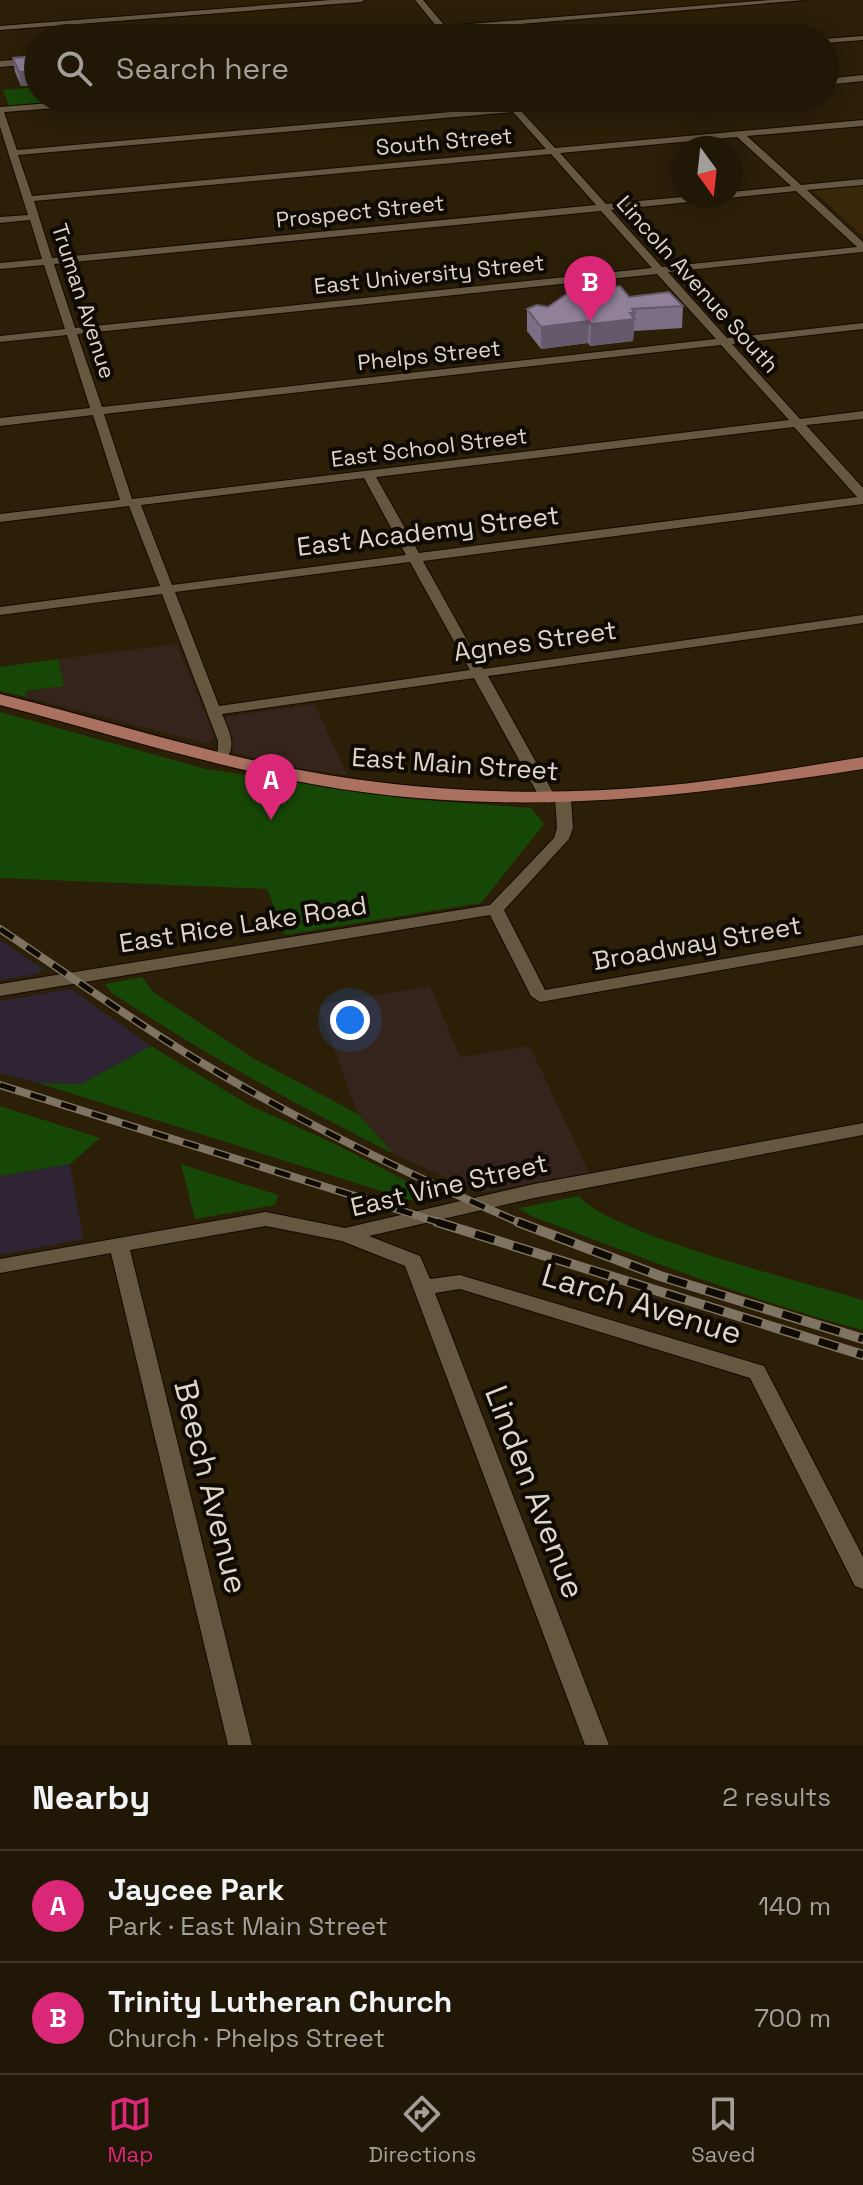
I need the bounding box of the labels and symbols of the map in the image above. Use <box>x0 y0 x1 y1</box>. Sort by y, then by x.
street label: South Street <box>375 121 513 161</box>
north arrow <box>671 136 743 208</box>
street label: Prospect Street <box>274 188 446 234</box>
street label: Lincoln Avenue South <box>611 189 785 379</box>
street label: Truman Avenue <box>46 220 122 382</box>
street label: East University Street <box>312 248 546 300</box>
pin: B <box>564 256 616 322</box>
street label: Phelps Street <box>356 334 502 376</box>
street label: East School Street <box>329 421 529 473</box>
street label: East Academy Street <box>295 498 561 564</box>
street label: Agnes Street <box>451 613 619 669</box>
street label: East Main Street <box>350 740 560 788</box>
pin: A <box>245 754 297 820</box>
street label: East Rice Lake Road <box>117 888 369 960</box>
street label: Broadway Street <box>590 908 804 978</box>
your location <box>330 1000 370 1040</box>
street label: East Vine Street <box>347 1146 551 1224</box>
street label: Larch Avenue <box>537 1255 747 1353</box>
street label: Beech Avenue <box>165 1376 257 1598</box>
street label: Linden Avenue <box>476 1380 594 1604</box>

